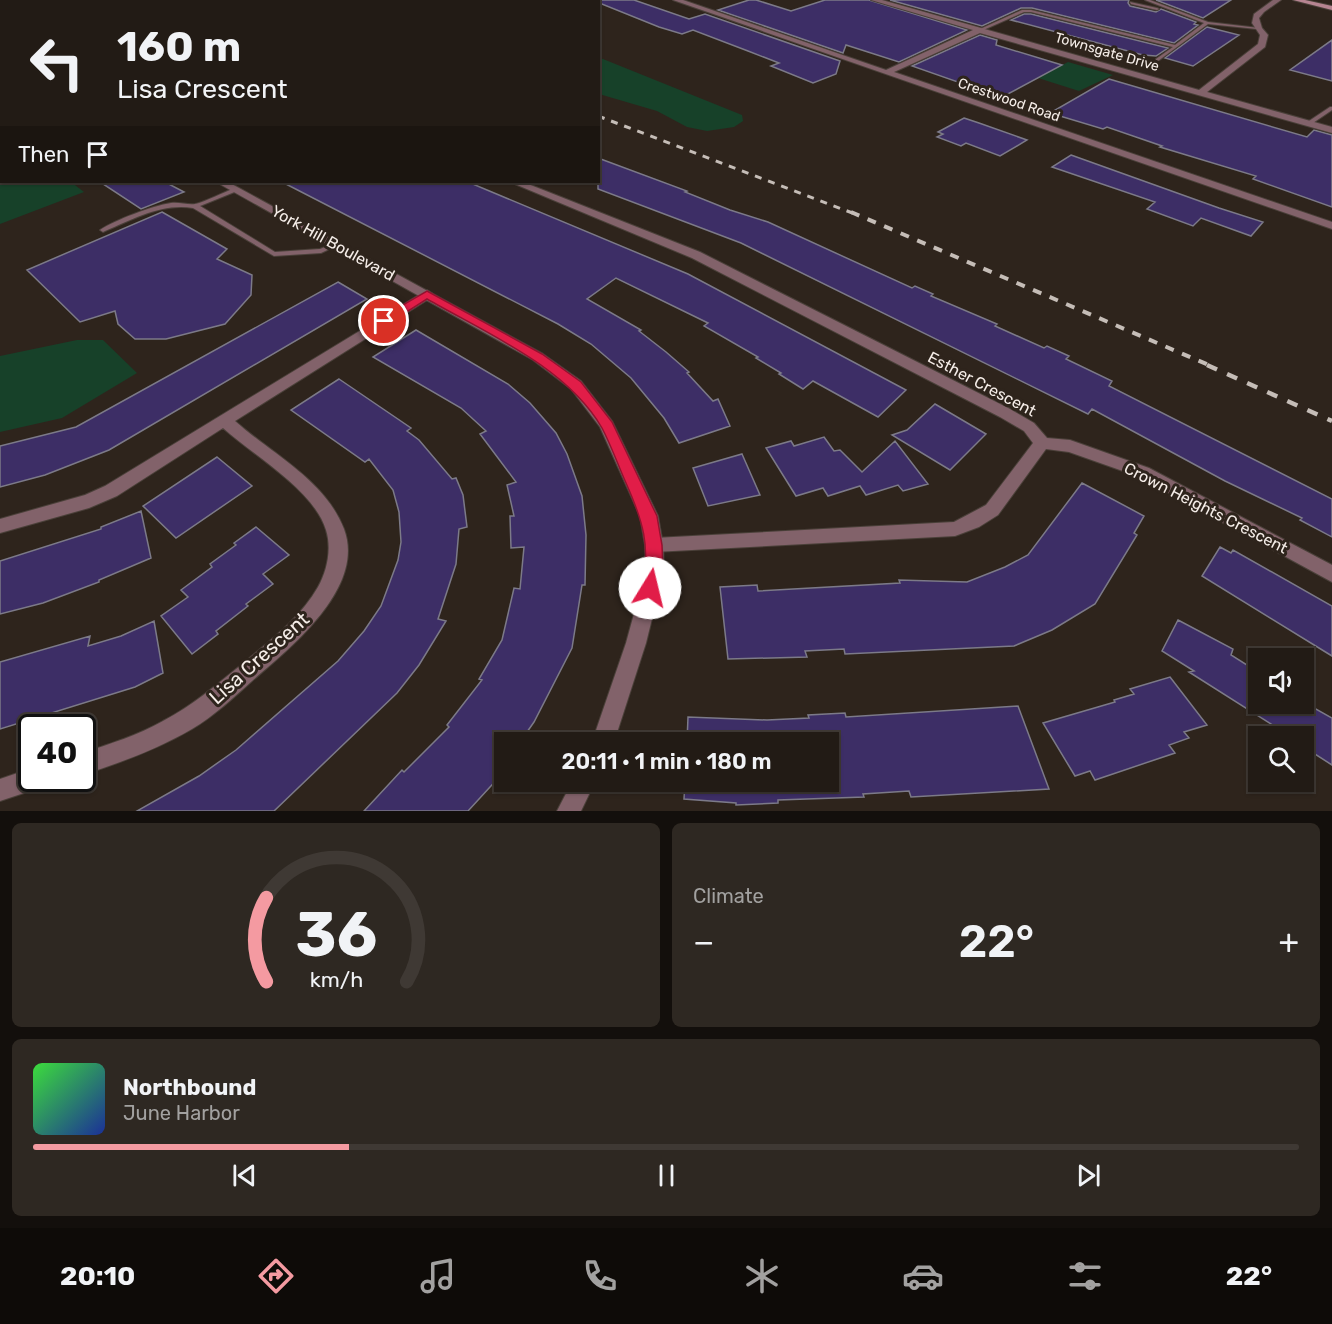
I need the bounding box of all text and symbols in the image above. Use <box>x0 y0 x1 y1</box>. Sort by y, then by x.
text: 160 m <box>117 22 241 72</box>
icon: left <box>18 24 96 102</box>
street label: Townsgate Drive <box>1053 29 1161 75</box>
text: Lisa Crescent <box>117 73 288 105</box>
street label: Crestwood Road <box>956 75 1062 125</box>
icon: arrive <box>81 138 114 171</box>
text: Then <box>18 141 69 168</box>
street label: York Hill Boulevard <box>268 201 398 285</box>
pin <box>358 295 409 346</box>
icon: arrive <box>367 304 400 337</box>
street label: Esther Crescent <box>925 347 1039 421</box>
street label: Crown Heights Crescent <box>1121 458 1291 558</box>
position arrow <box>618 556 682 620</box>
street label: Lisa Crescent <box>204 607 314 709</box>
map controls <box>1248 648 1314 792</box>
button: sound <box>1248 648 1314 714</box>
speed limit sign: 40 <box>18 714 96 792</box>
button: search <box>1248 726 1314 792</box>
text: 20:11 · 1 min · 180 m <box>561 748 772 775</box>
text: Climate <box>693 884 764 908</box>
text: 36 <box>295 898 377 972</box>
text: 22° <box>959 915 1034 968</box>
text: − <box>693 922 714 961</box>
text: + <box>1278 922 1299 961</box>
text: km/h <box>309 967 363 992</box>
text: Northbound <box>123 1074 256 1101</box>
text: June Harbor <box>123 1101 240 1125</box>
icon: previous <box>228 1159 261 1192</box>
icon: pause <box>650 1159 683 1192</box>
icon: next <box>1072 1159 1105 1192</box>
icon: directions <box>255 1255 297 1297</box>
icon: music <box>417 1255 459 1297</box>
icon: phone <box>579 1255 621 1297</box>
icon: climate <box>741 1255 783 1297</box>
icon: car <box>902 1255 944 1297</box>
icon: filters <box>1064 1255 1106 1297</box>
text: 20:10 <box>60 1260 135 1292</box>
text: 22° <box>1226 1260 1272 1292</box>

